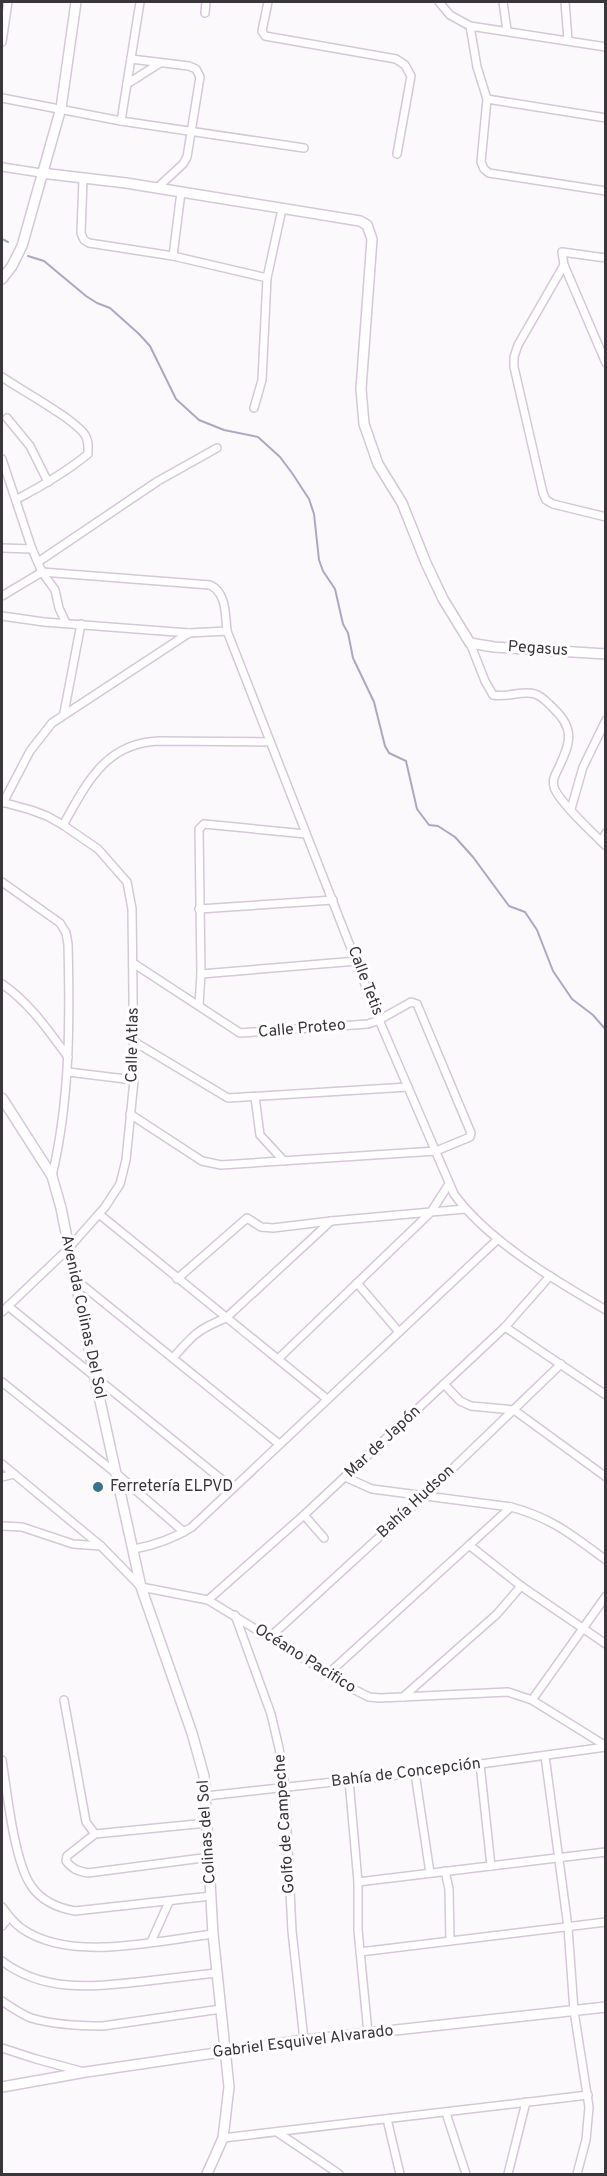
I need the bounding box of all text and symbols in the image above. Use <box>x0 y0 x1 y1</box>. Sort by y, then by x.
street label: Pegasus <box>507 637 569 661</box>
street label: Calle Tetis <box>343 944 387 1018</box>
street label: Calle Atlas <box>122 1007 144 1083</box>
street label: Calle Proteo <box>257 1015 347 1043</box>
street label: Avenida Colinas Del Sol <box>56 1233 110 1401</box>
street label: Mar de Japón <box>341 1402 425 1482</box>
street label: Bahía Hudson <box>373 1461 459 1543</box>
place label: Ferretería ELPVD <box>110 1477 233 1497</box>
marker: Ferretería ELPVD <box>91 1480 105 1494</box>
street label: Océano Pacifico <box>251 1620 359 1698</box>
street label: Golfo de Campeche <box>270 1754 300 1894</box>
street label: Bahía de Concepción <box>330 1754 482 1792</box>
street label: Colinas del Sol <box>193 1779 221 1885</box>
street label: Gabriel Esquivel Alvarado <box>212 2021 395 2063</box>

